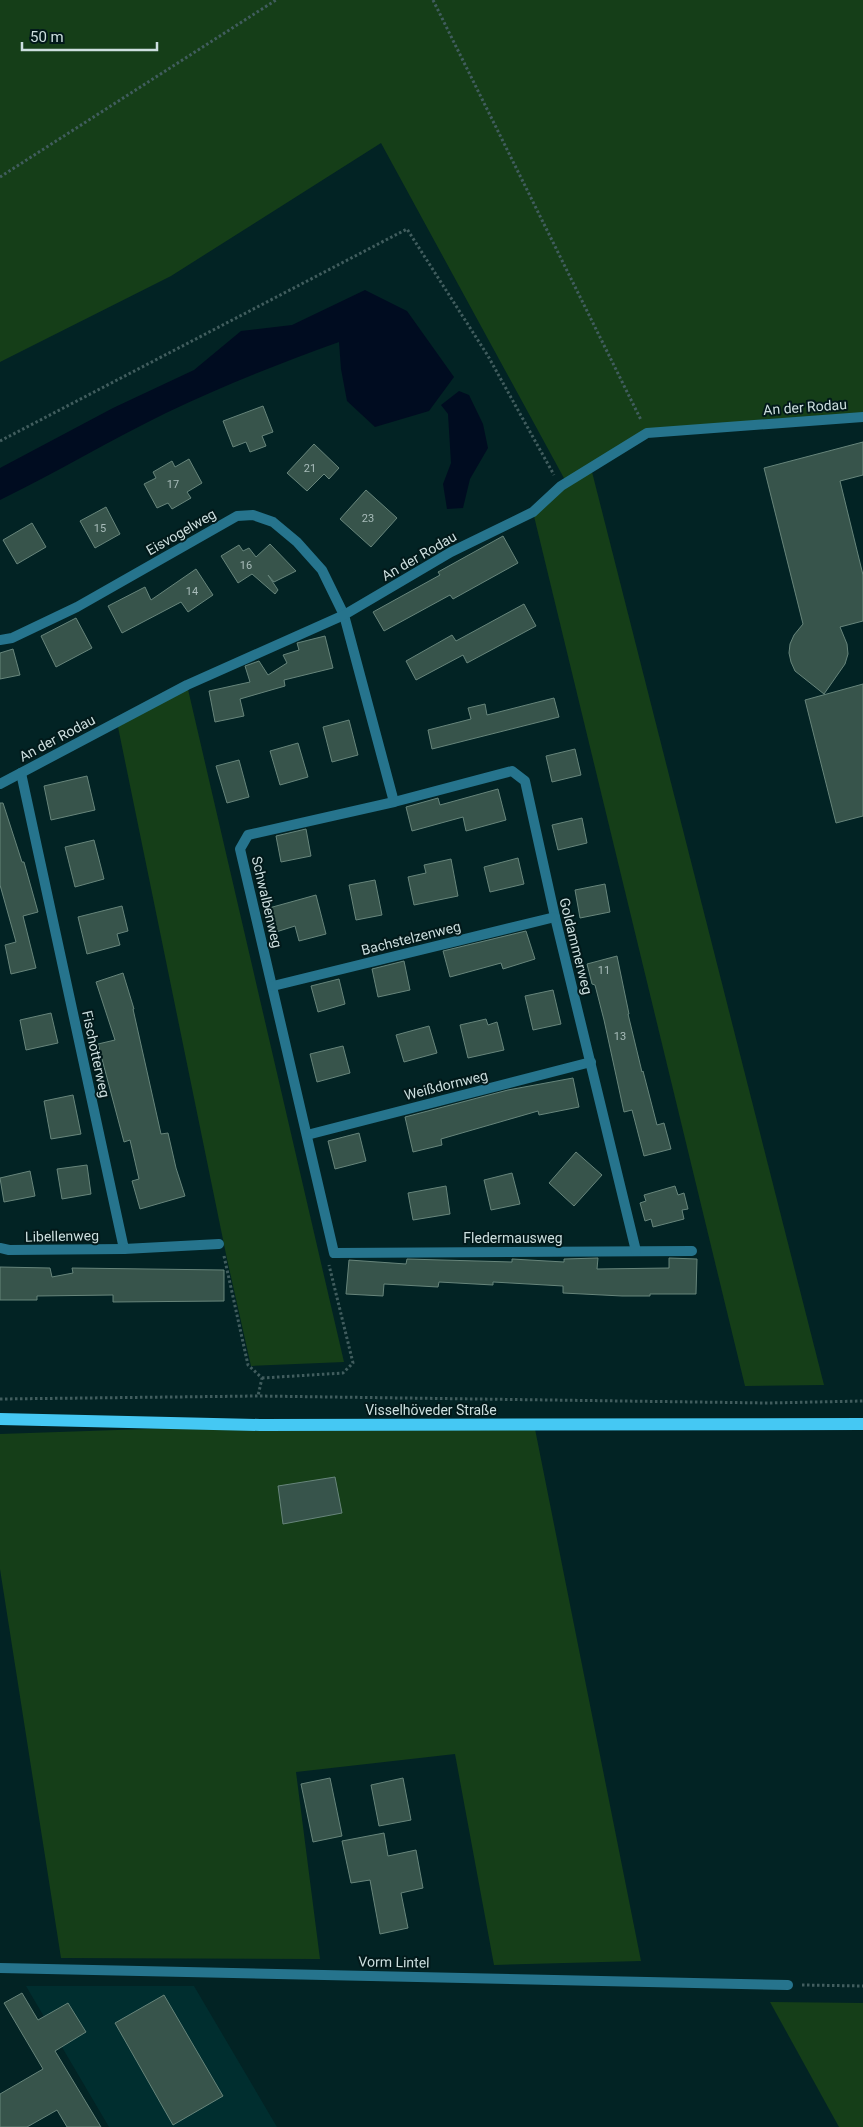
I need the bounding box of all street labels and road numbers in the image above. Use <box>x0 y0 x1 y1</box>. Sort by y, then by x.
street label: An der Rodau <box>763 396 847 418</box>
street label: Eisvogelweg <box>143 506 219 558</box>
street label: An der Rodau <box>379 528 459 584</box>
street label: An der Rodau <box>16 711 98 765</box>
street label: Schwalbenweg <box>249 855 285 949</box>
street label: Goldammerweg <box>556 896 596 996</box>
street label: Bachstelzenweg <box>360 918 462 958</box>
street label: Fischotterweg <box>79 1009 113 1099</box>
street label: Weißdornweg <box>403 1067 489 1103</box>
street label: Libellenweg <box>25 1227 99 1245</box>
street label: Fledermausweg <box>463 1230 563 1246</box>
street label: Visselhöveder Straße <box>365 1402 497 1418</box>
street label: Vorm Lintel <box>358 1953 430 1971</box>

